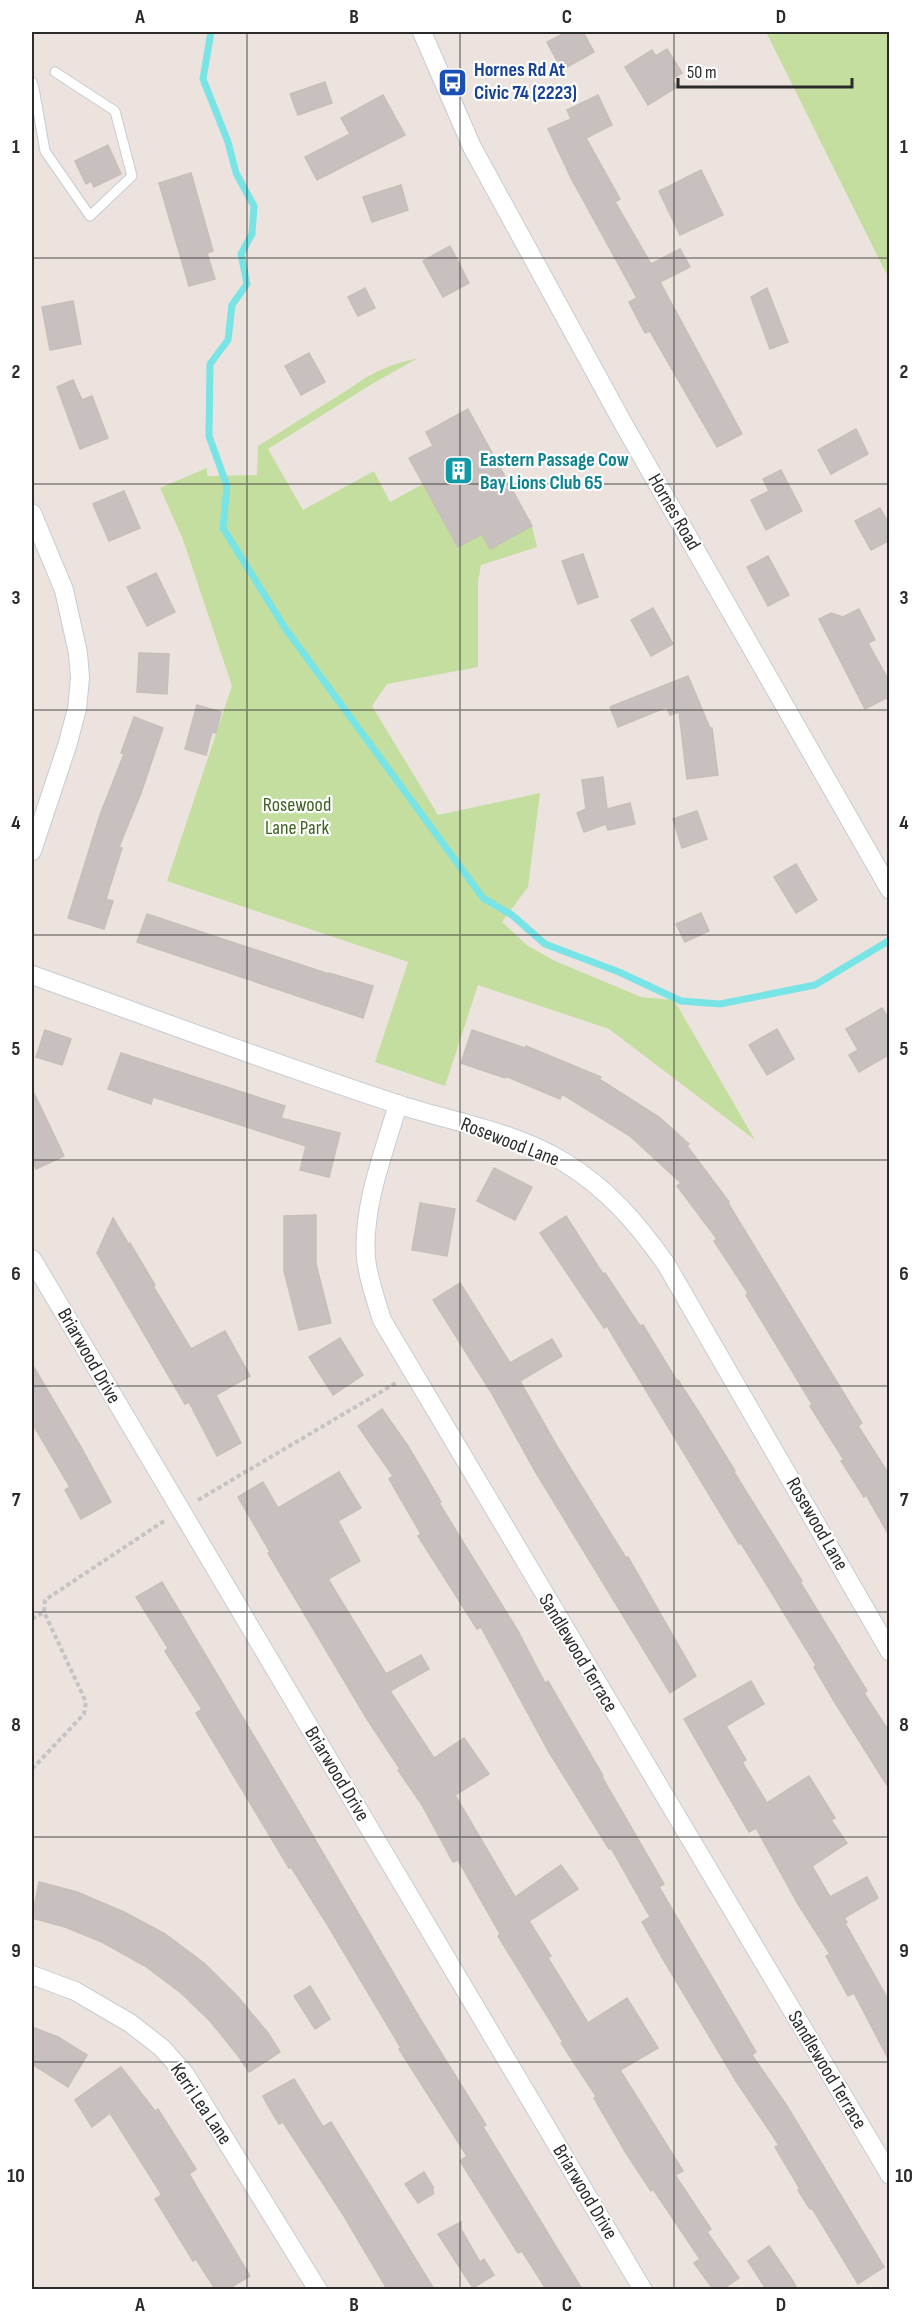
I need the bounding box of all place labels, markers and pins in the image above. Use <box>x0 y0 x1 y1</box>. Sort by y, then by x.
place label: Hornes Rd At Civic 74 (2223) <box>474 58 577 105</box>
bus stop icon: Hornes Rd At Civic 74 (2223) <box>437 66 469 98</box>
place label: Eastern Passage Cow Bay Lions Club 65 <box>480 448 629 495</box>
building icon: Eastern Passage Cow Bay Lions Club 65 <box>443 455 475 487</box>

